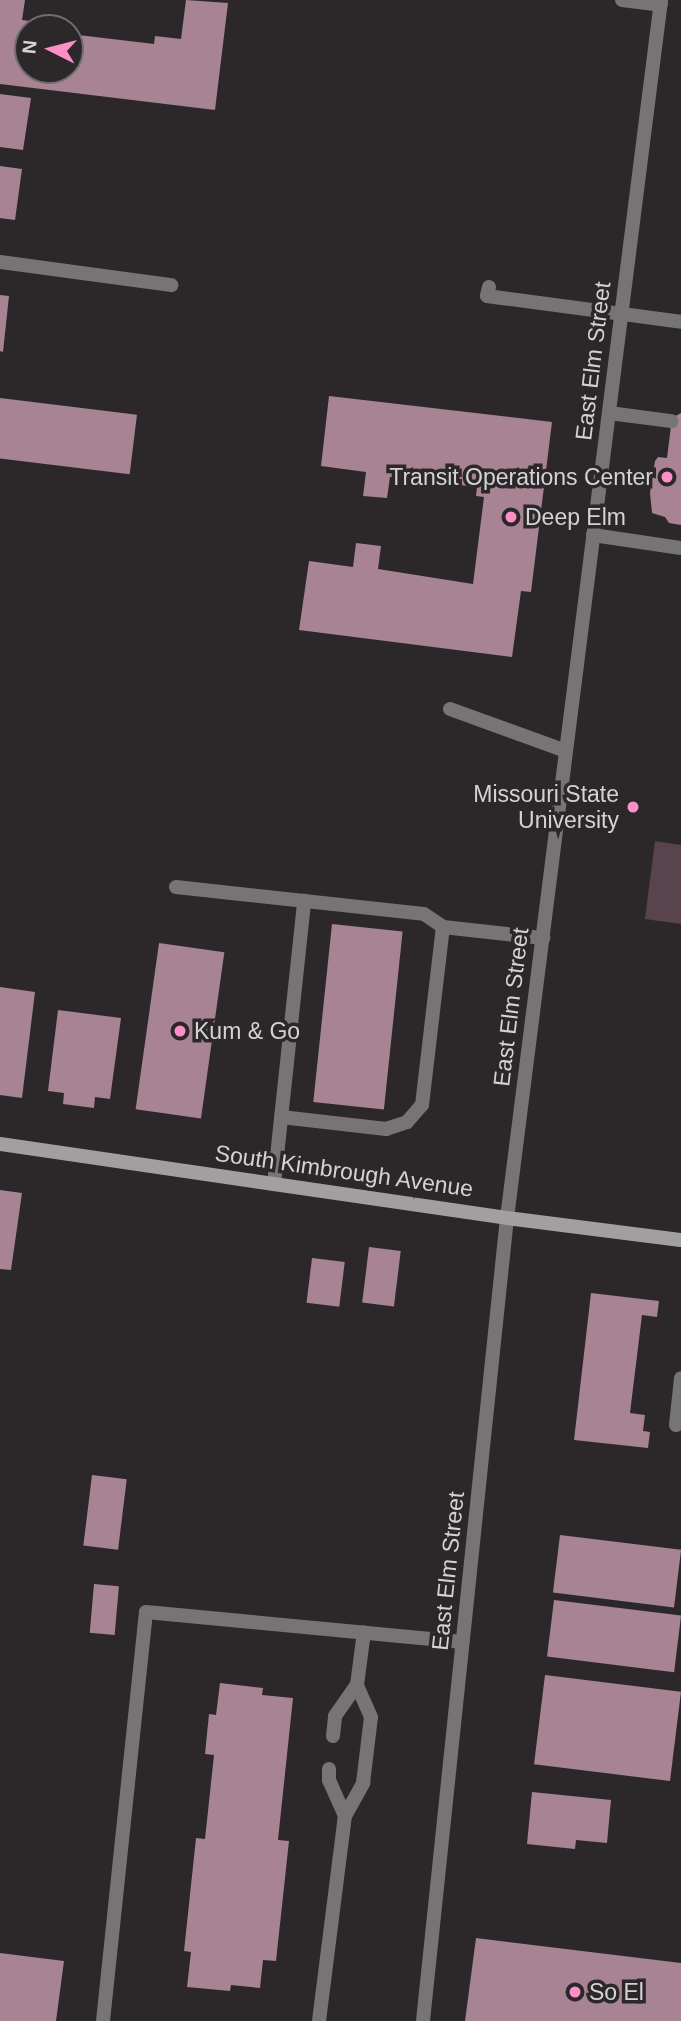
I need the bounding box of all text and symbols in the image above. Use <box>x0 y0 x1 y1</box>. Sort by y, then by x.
north arrow <box>14 14 84 84</box>
text: N <box>18 39 41 55</box>
street label: East Elm Street <box>570 280 616 442</box>
place label: Transit Operations Center <box>389 463 653 491</box>
marker: Transit Operations Center <box>659 469 675 485</box>
place label: Deep Elm <box>525 503 626 531</box>
marker: Deep Elm <box>503 509 519 525</box>
place label: Missouri State University <box>473 780 619 834</box>
marker: Missouri State University <box>625 799 641 815</box>
street label: East Elm Street <box>488 926 534 1088</box>
place label: Kum & Go <box>194 1017 300 1045</box>
marker: Kum & Go <box>172 1023 188 1039</box>
street label: South Kimbrough Avenue <box>213 1139 475 1203</box>
street label: East Elm Street <box>426 1490 470 1652</box>
place label: So El <box>589 1978 644 2006</box>
marker: So El <box>567 1984 583 2000</box>

